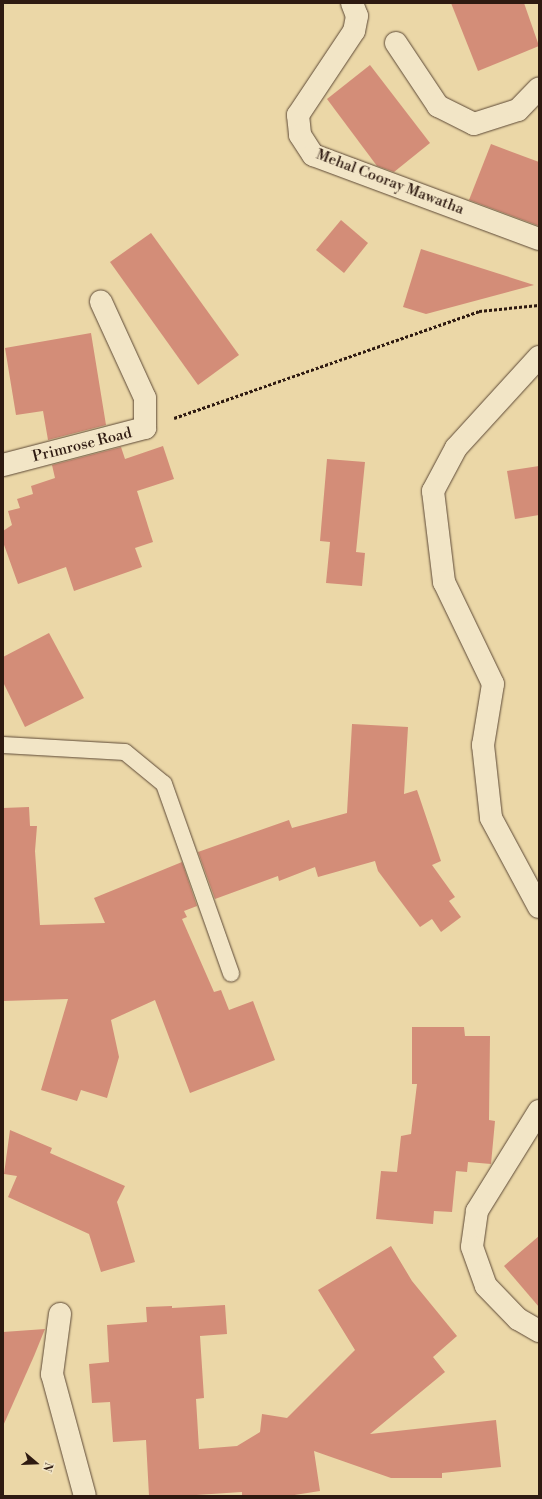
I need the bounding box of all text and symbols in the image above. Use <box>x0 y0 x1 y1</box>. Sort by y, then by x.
street label: Mehal Cooray Mawatha <box>313 145 467 219</box>
street label: Primrose Road <box>30 424 134 466</box>
north arrow <box>16 1443 56 1483</box>
text: N <box>39 1461 55 1473</box>

